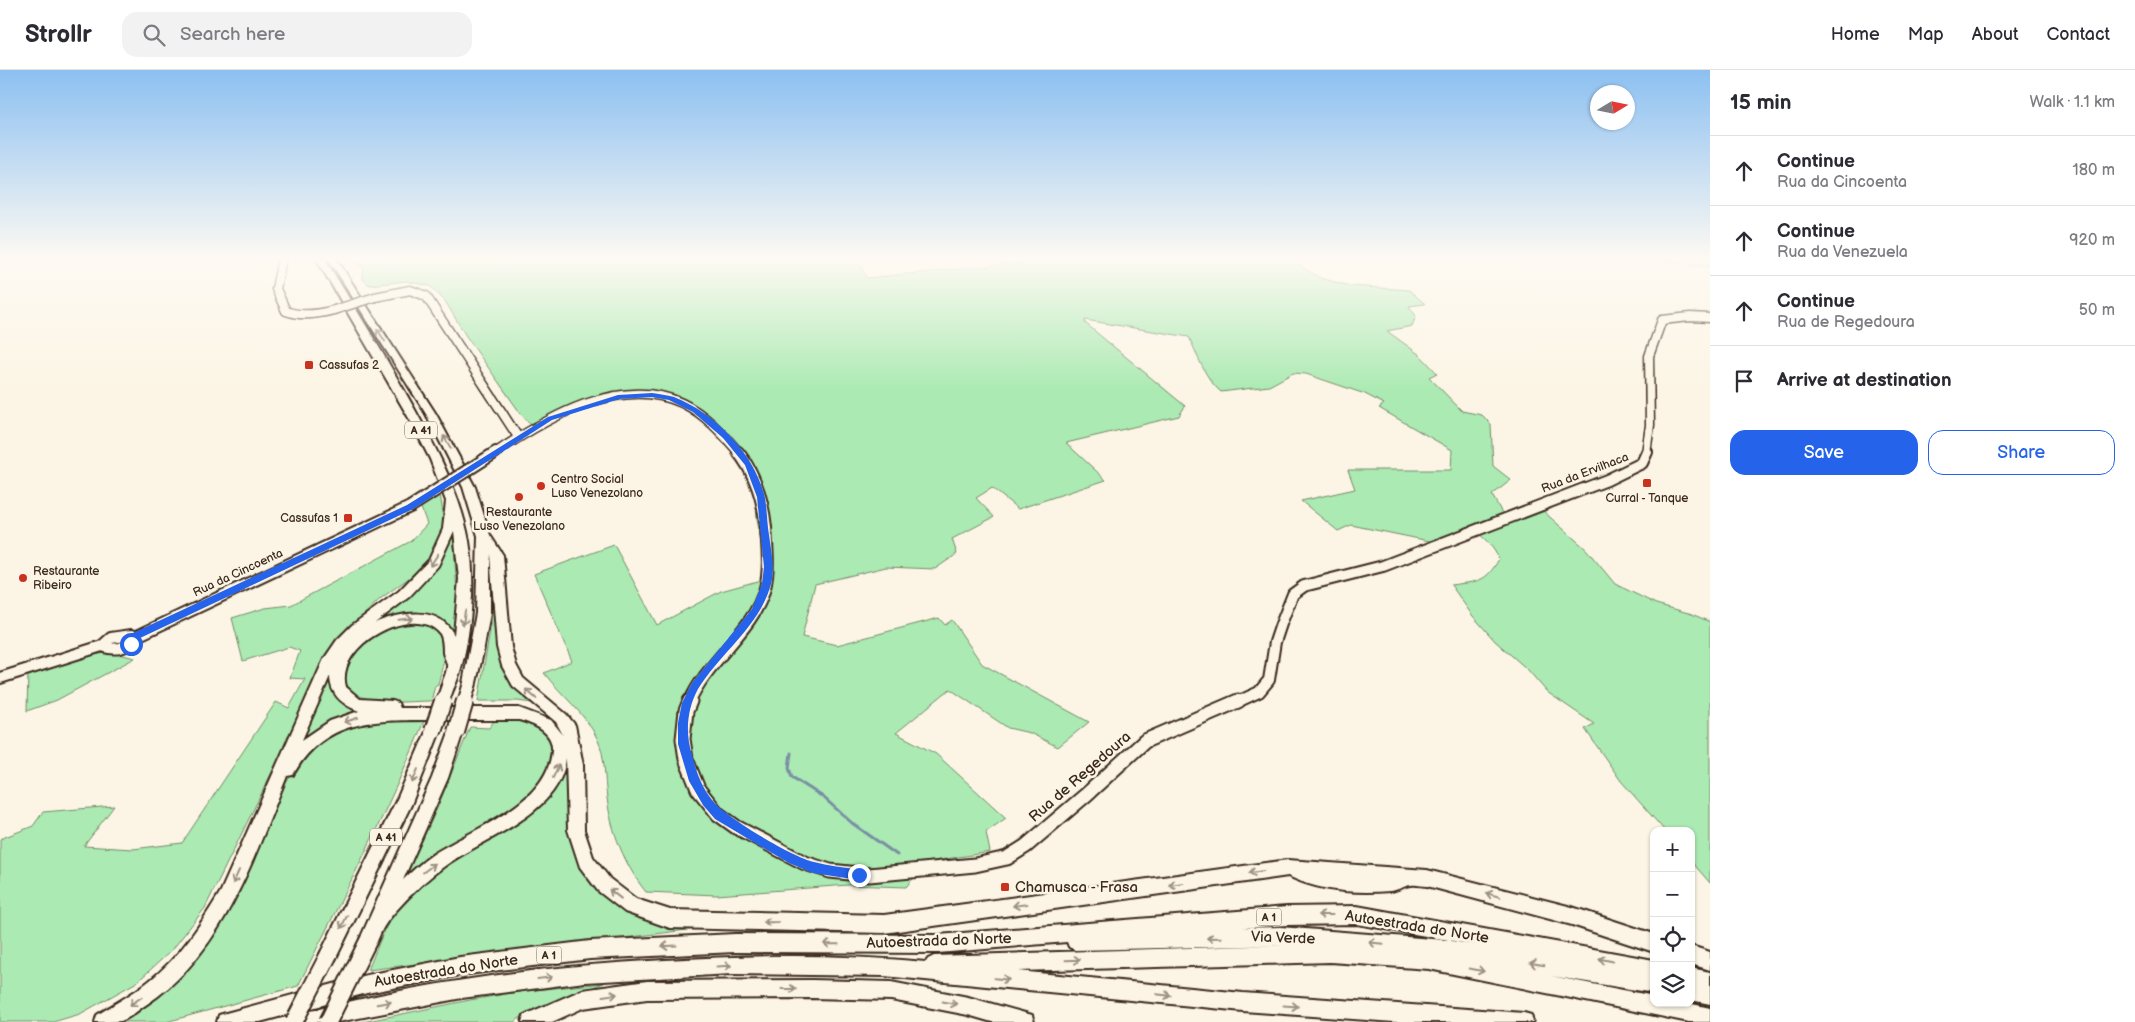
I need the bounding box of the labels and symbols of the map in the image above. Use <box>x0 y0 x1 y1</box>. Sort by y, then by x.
north arrow <box>1590 85 1635 130</box>
one-way arrow <box>375 328 386 342</box>
place label: Cassufas 2 <box>319 358 379 373</box>
marker: Cassufas 2 <box>303 359 315 371</box>
road number: A 41 <box>405 422 437 438</box>
one-way arrow <box>442 435 452 450</box>
street label: Rua da Ervilhaca <box>1539 449 1631 497</box>
place label: Centro Social Luso Venezolano <box>551 472 643 501</box>
marker: Curral - Tanque <box>1641 477 1653 489</box>
marker: Centro Social Luso Venezolano <box>535 480 547 492</box>
marker: Restaurante Luso Venezolano <box>513 491 525 503</box>
place label: Curral - Tanque <box>1606 491 1688 506</box>
place label: Restaurante Luso Venezolano <box>473 505 565 534</box>
place label: Cassufas 1 <box>280 511 338 526</box>
marker: Cassufas 1 <box>342 512 354 524</box>
street label: Rua da Cincoenta <box>191 546 286 600</box>
one-way arrow <box>429 553 439 567</box>
place label: Restaurante Ribeiro <box>33 564 99 593</box>
marker: Restaurante Ribeiro <box>17 572 29 584</box>
one-way arrow <box>459 609 469 625</box>
one-way arrow <box>398 615 414 624</box>
route start <box>120 633 143 656</box>
one-way arrow <box>524 688 537 699</box>
one-way arrow <box>344 716 360 726</box>
street label: Rua de Regedoura <box>1025 727 1135 827</box>
one-way arrow <box>552 764 562 779</box>
one-way arrow <box>409 768 419 783</box>
road number: A 41 <box>370 829 402 846</box>
one-way arrow <box>422 862 435 873</box>
route end <box>848 864 871 887</box>
one-way arrow <box>1248 868 1264 878</box>
one-way arrow <box>231 869 240 884</box>
place label: Chamusca - Frasa <box>1015 878 1138 897</box>
one-way arrow <box>1168 879 1184 889</box>
marker: Chamusca - Frasa <box>999 881 1011 893</box>
one-way arrow <box>609 888 622 899</box>
one-way arrow <box>1485 890 1501 899</box>
one-way arrow <box>1012 900 1028 910</box>
street label: Autoestrada do Norte <box>1344 906 1490 948</box>
road number: A 1 <box>1256 909 1282 926</box>
one-way arrow <box>1317 911 1333 920</box>
one-way arrow <box>339 915 349 930</box>
one-way arrow <box>763 918 779 927</box>
street label: Via Verde <box>1250 927 1316 949</box>
street label: Autoestrada do Norte <box>866 929 1012 953</box>
one-way arrow <box>1206 933 1222 942</box>
one-way arrow <box>824 939 840 949</box>
one-way arrow <box>1368 939 1384 948</box>
one-way arrow <box>661 941 678 951</box>
road number: A 1 <box>536 946 562 964</box>
street label: Autoestrada do Norte <box>373 950 519 992</box>
one-way arrow <box>1598 955 1614 965</box>
one-way arrow <box>1064 956 1080 965</box>
one-way arrow <box>1529 959 1545 969</box>
one-way arrow <box>716 961 732 970</box>
one-way arrow <box>1468 965 1484 975</box>
one-way arrow <box>536 973 552 983</box>
one-way arrow <box>994 974 1010 983</box>
one-way arrow <box>780 984 797 994</box>
one-way arrow <box>601 990 617 1000</box>
one-way arrow <box>1156 990 1172 999</box>
one-way arrow <box>129 996 143 1006</box>
one-way arrow <box>376 998 392 1008</box>
one-way arrow <box>942 998 958 1008</box>
one-way arrow <box>1283 1001 1299 1011</box>

